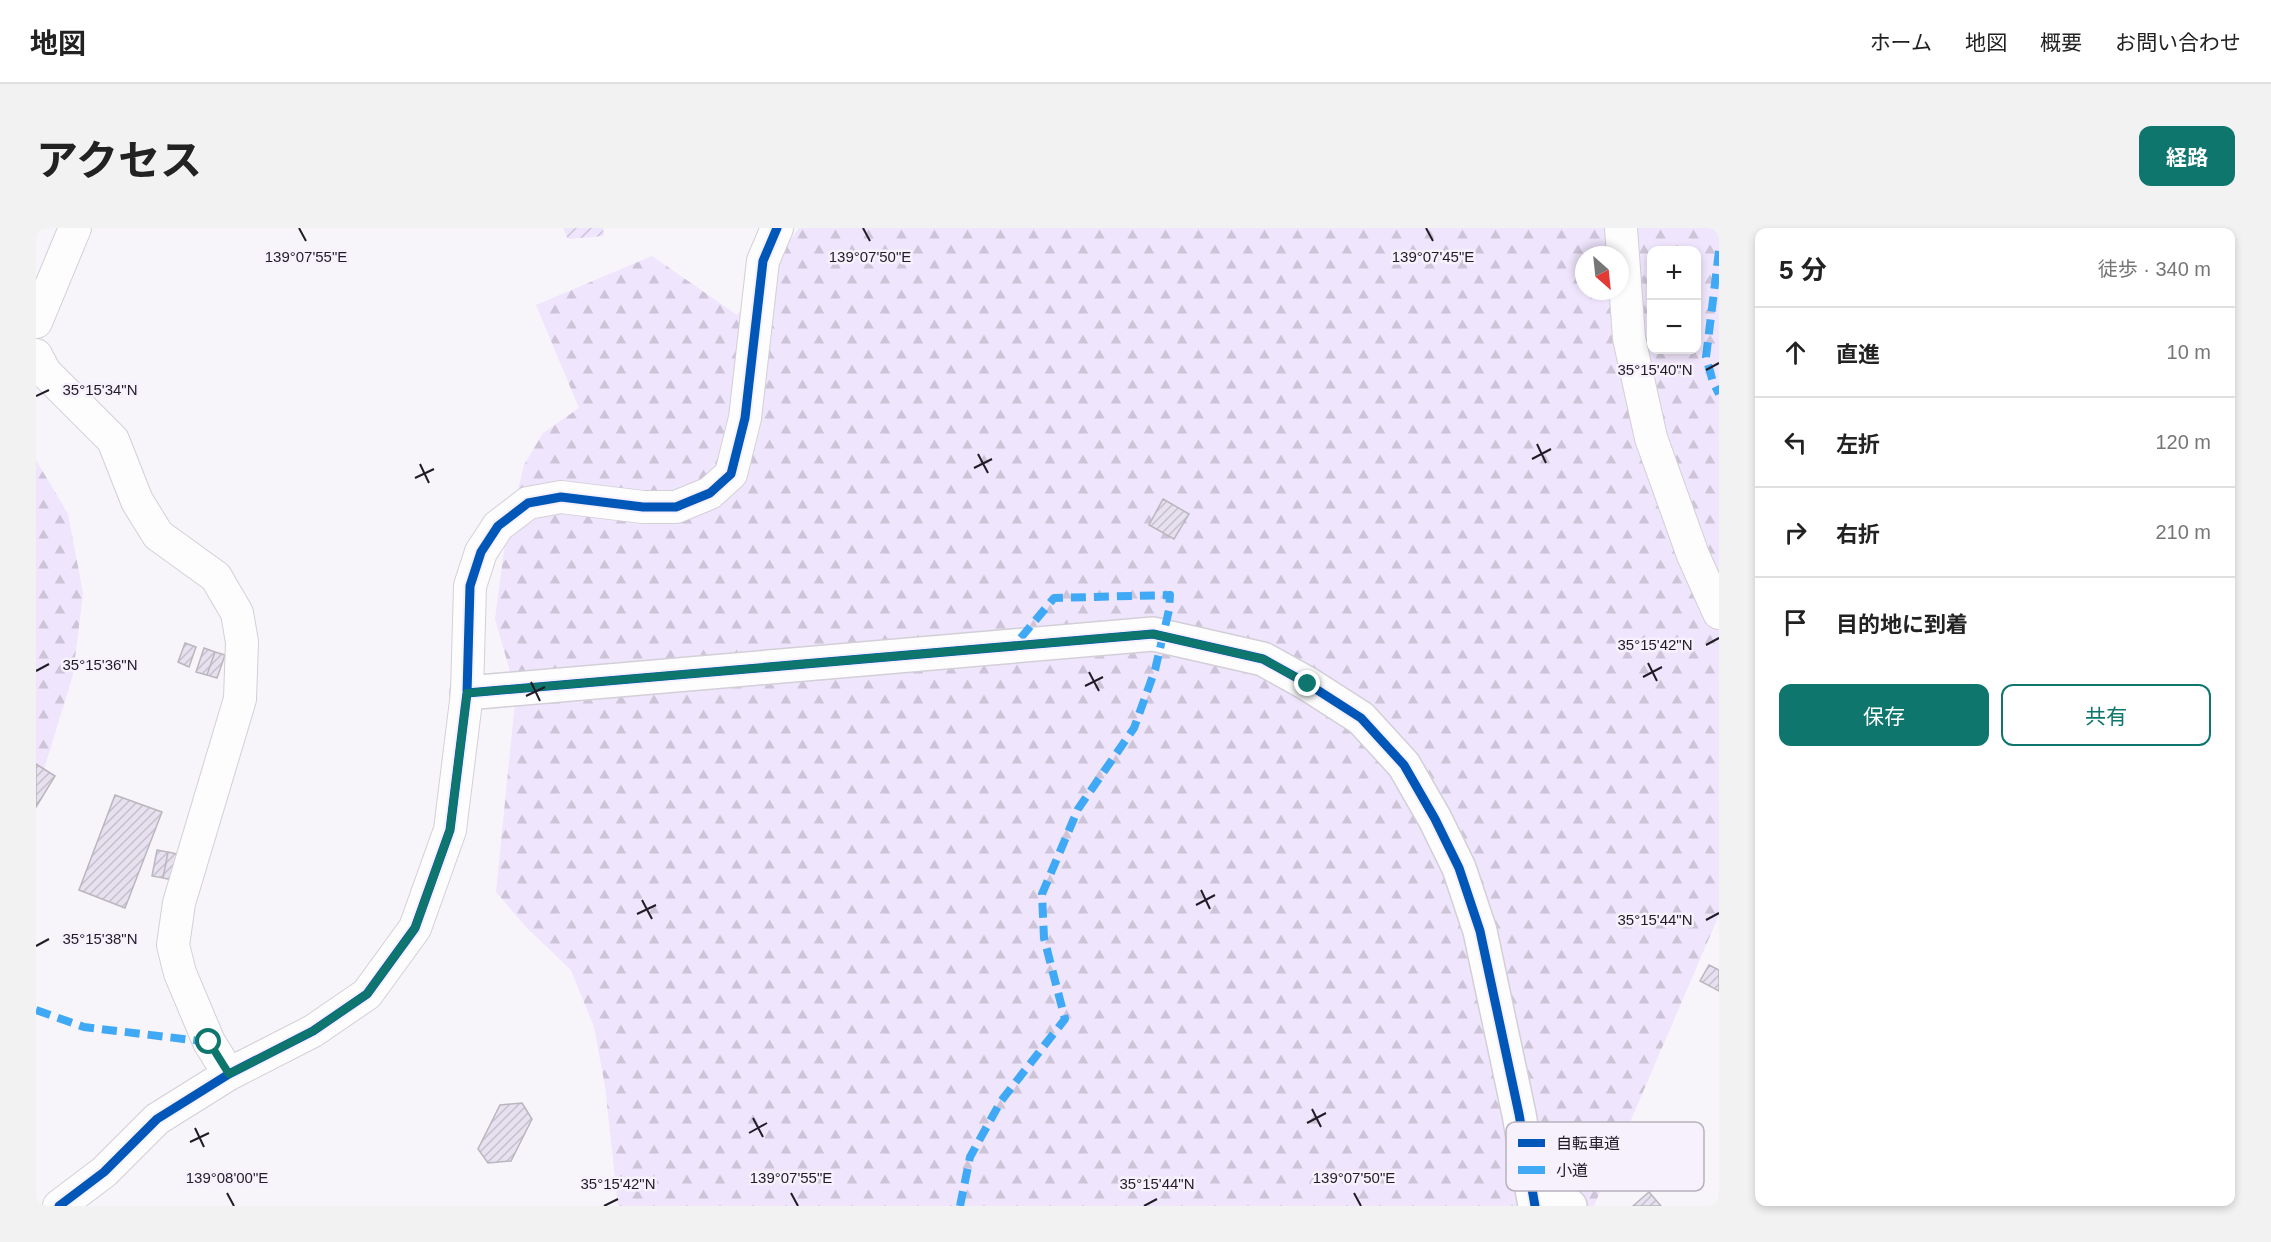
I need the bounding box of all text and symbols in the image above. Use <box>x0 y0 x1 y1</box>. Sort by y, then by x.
text: 地図 <box>30 28 86 59</box>
text: ホーム <box>1870 31 1932 54</box>
text: 地図 <box>1965 31 2007 54</box>
text: 概要 <box>2040 31 2082 54</box>
text: お問い合わせ <box>2115 31 2241 54</box>
button: 経路 <box>2139 126 2235 186</box>
text: アクセス <box>36 137 202 184</box>
north arrow <box>1575 246 1629 300</box>
map controls <box>1647 246 1701 354</box>
button: + <box>1647 246 1701 300</box>
text: 139°07'55"E <box>265 248 347 265</box>
text: 139°07'50"E <box>829 248 911 265</box>
text: 139°07'45"E <box>1392 248 1474 265</box>
text: 5 分 <box>1779 255 1827 285</box>
text: 徒歩 · 340 m <box>2098 258 2211 280</box>
button: − <box>1647 300 1701 354</box>
icon: ahead <box>1779 336 1812 369</box>
text: 10 m <box>2167 341 2211 363</box>
text: 直進 <box>1836 342 1880 367</box>
text: 35°15'40"N <box>1617 361 1693 378</box>
text: 35°15'34"N <box>62 381 138 398</box>
icon: left <box>1779 426 1812 459</box>
text: 120 m <box>2155 431 2211 453</box>
text: 左折 <box>1836 432 1880 457</box>
icon: right <box>1779 516 1812 549</box>
text: 210 m <box>2155 521 2211 543</box>
text: 右折 <box>1836 522 1880 547</box>
icon: arrive <box>1779 606 1812 639</box>
text: 目的地に到着 <box>1836 612 1968 637</box>
text: 35°15'42"N <box>1617 636 1693 653</box>
text: 35°15'36"N <box>62 656 138 673</box>
route end <box>1294 670 1320 696</box>
button: 保存 <box>1779 684 1989 746</box>
button: 共有 <box>2001 684 2211 746</box>
text: 35°15'44"N <box>1617 911 1693 928</box>
text: 35°15'38"N <box>62 930 138 947</box>
route start <box>195 1028 221 1054</box>
legend <box>1506 1122 1704 1191</box>
text: 自転車道 <box>1556 1135 1620 1152</box>
text: 小道 <box>1556 1162 1588 1179</box>
text: 139°08'00"E <box>186 1169 268 1186</box>
text: 139°07'55"E <box>750 1169 832 1186</box>
text: 139°07'50"E <box>1313 1169 1395 1186</box>
text: 35°15'42"N <box>580 1175 656 1192</box>
text: 35°15'44"N <box>1119 1175 1195 1192</box>

